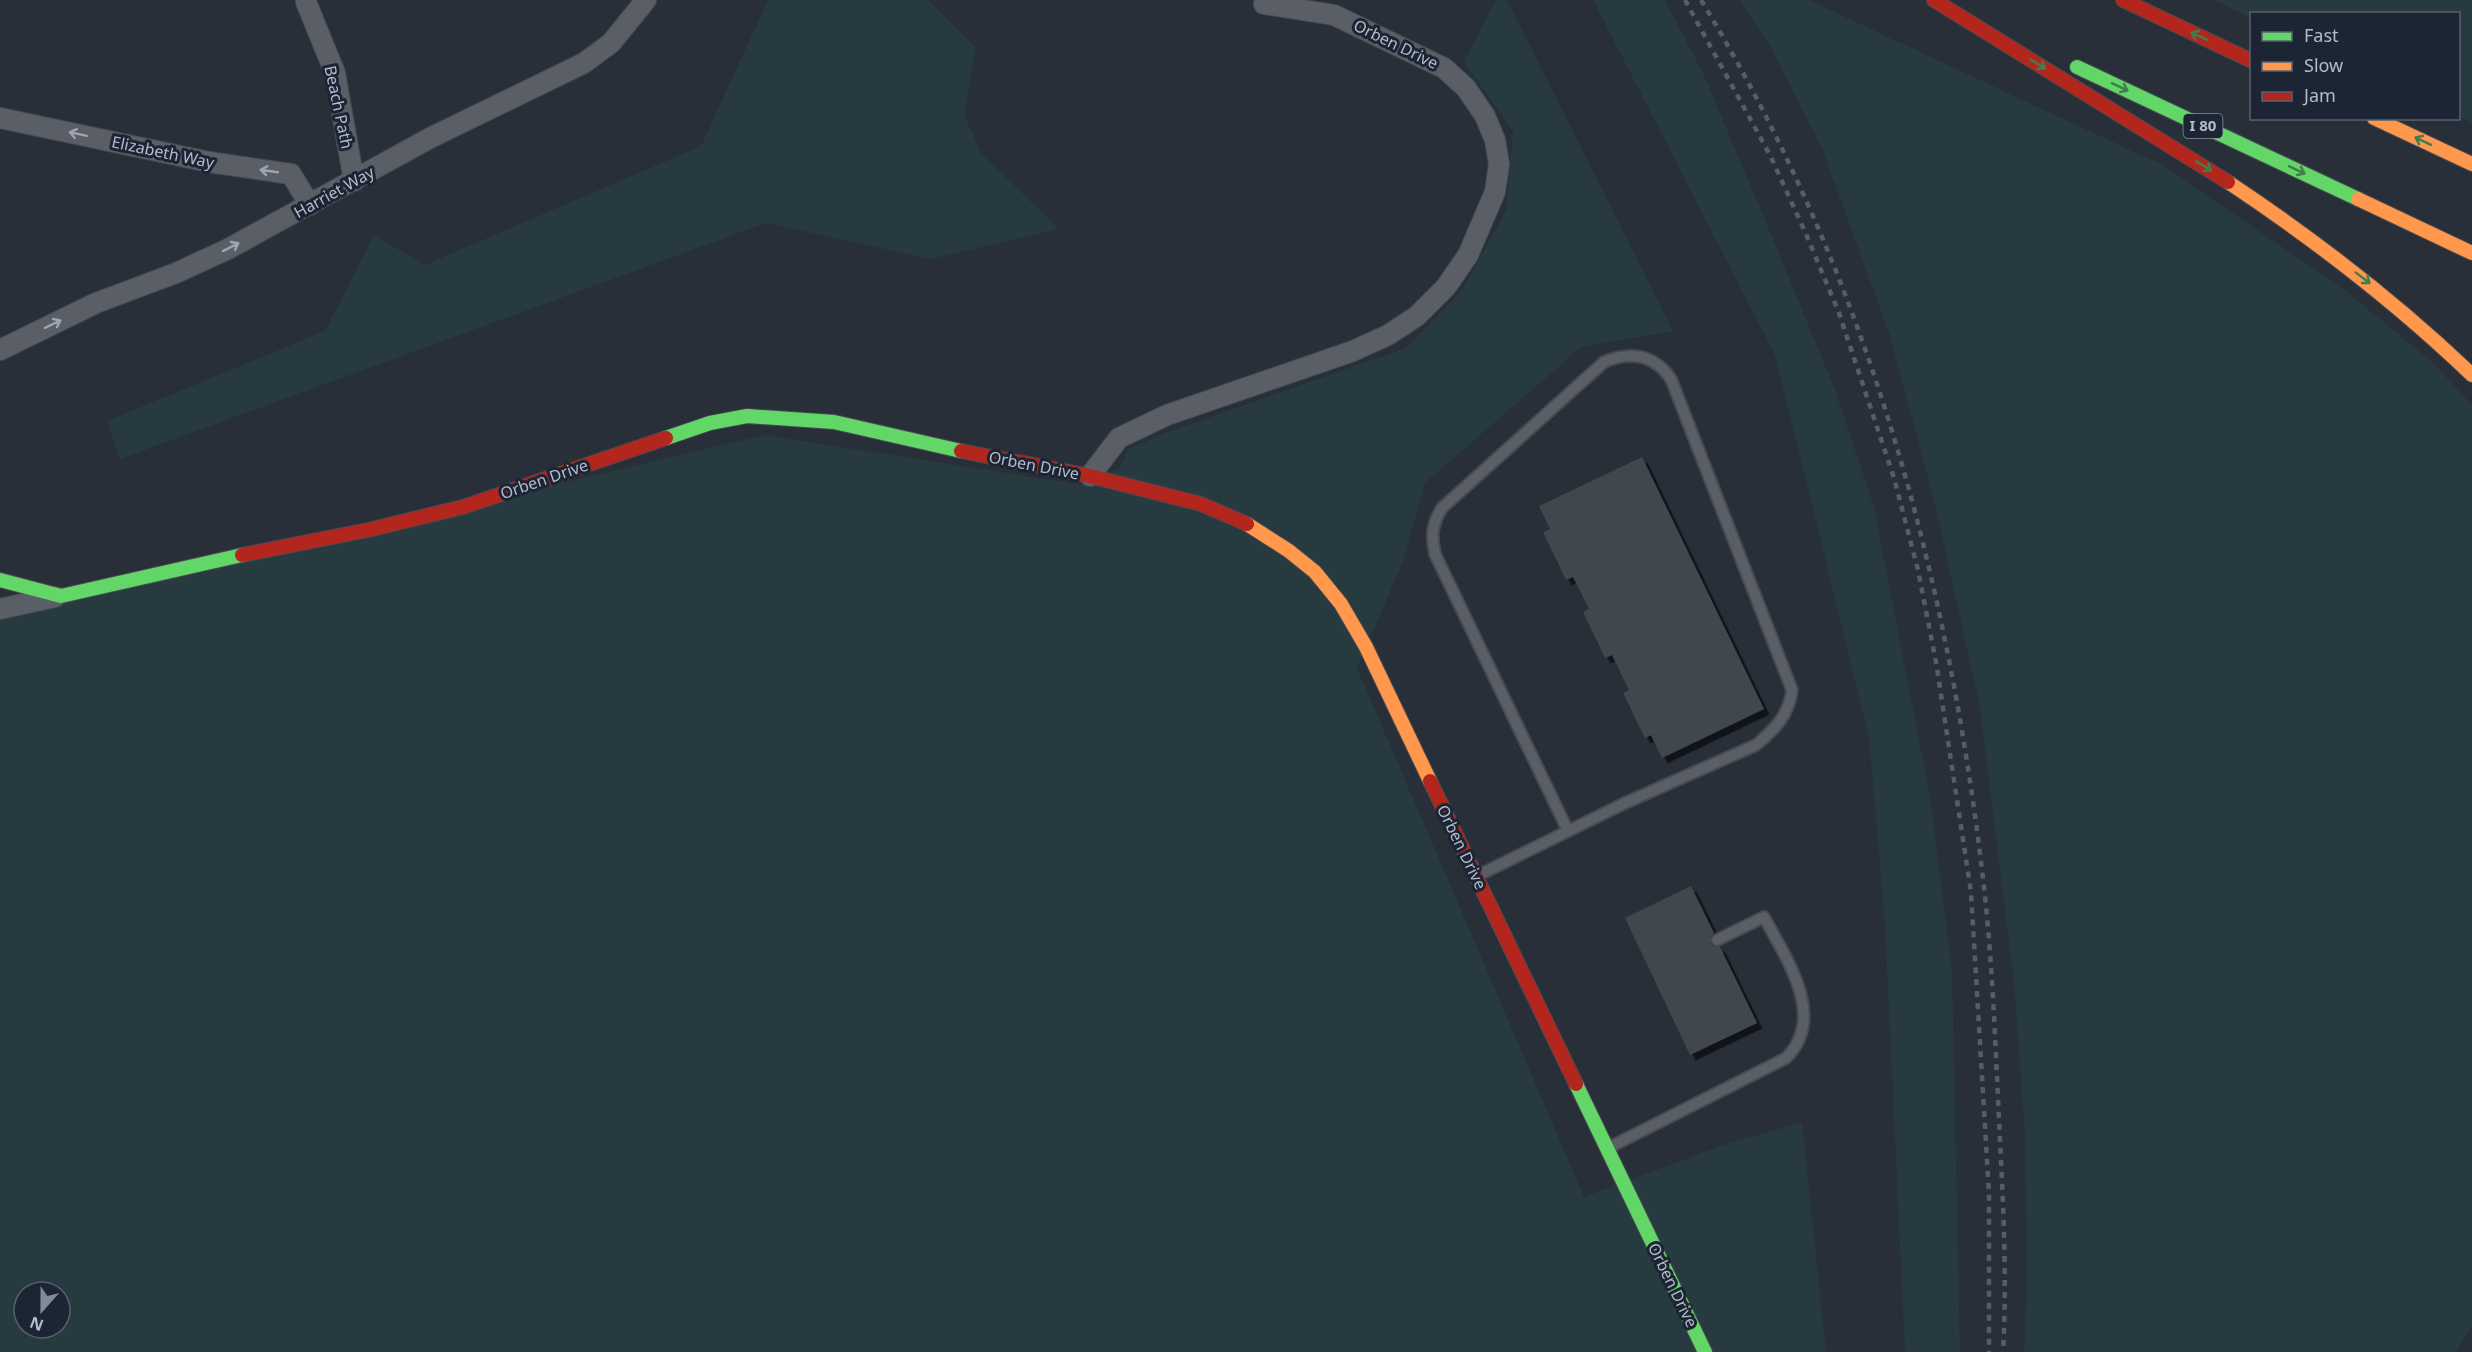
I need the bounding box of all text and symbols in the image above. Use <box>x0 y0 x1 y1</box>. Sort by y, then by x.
legend <box>2250 12 2460 120</box>
street label: Orben Drive <box>1350 14 1442 74</box>
text: Fast <box>2304 23 2339 47</box>
one-way arrow <box>2190 29 2208 41</box>
text: Slow <box>2304 53 2343 77</box>
one-way arrow <box>2029 57 2046 70</box>
street label: Beach Path <box>319 63 359 151</box>
one-way arrow <box>2111 82 2129 94</box>
text: Jam <box>2302 83 2336 107</box>
road number: I 80 <box>2184 114 2222 138</box>
one-way arrow <box>69 128 88 139</box>
street label: Elizabeth Way <box>110 130 217 174</box>
one-way arrow <box>2415 135 2433 147</box>
street label: Harriet Way <box>290 160 379 223</box>
one-way arrow <box>2195 160 2212 172</box>
one-way arrow <box>260 165 280 176</box>
one-way arrow <box>2287 165 2305 177</box>
one-way arrow <box>222 241 240 252</box>
one-way arrow <box>2355 271 2371 284</box>
one-way arrow <box>43 318 61 330</box>
street label: Orben Drive <box>987 445 1081 485</box>
street label: Orben Drive <box>497 454 591 504</box>
street label: Orben Drive <box>1432 801 1492 893</box>
street label: Orben Drive <box>1643 1239 1703 1331</box>
north arrow <box>12 1280 72 1340</box>
text: N <box>27 1311 47 1337</box>

